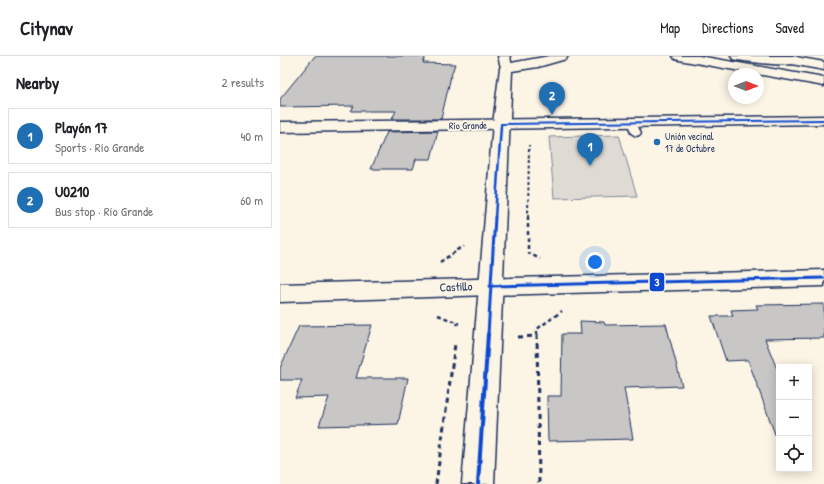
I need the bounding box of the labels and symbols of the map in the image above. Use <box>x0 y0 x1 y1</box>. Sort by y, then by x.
north arrow <box>728 68 764 104</box>
pin: 2 <box>539 82 565 115</box>
street label: Río Grande <box>449 119 487 132</box>
place label: Unión vecinal 17 de Octubre <box>665 130 715 155</box>
pin: 1 <box>577 133 603 166</box>
marker: Unión vecinal 17 de Octubre <box>652 137 662 147</box>
your location <box>585 252 605 272</box>
line badge: 3 <box>649 272 665 292</box>
text: 3 <box>655 275 660 289</box>
street label: Castillo <box>439 277 473 296</box>

